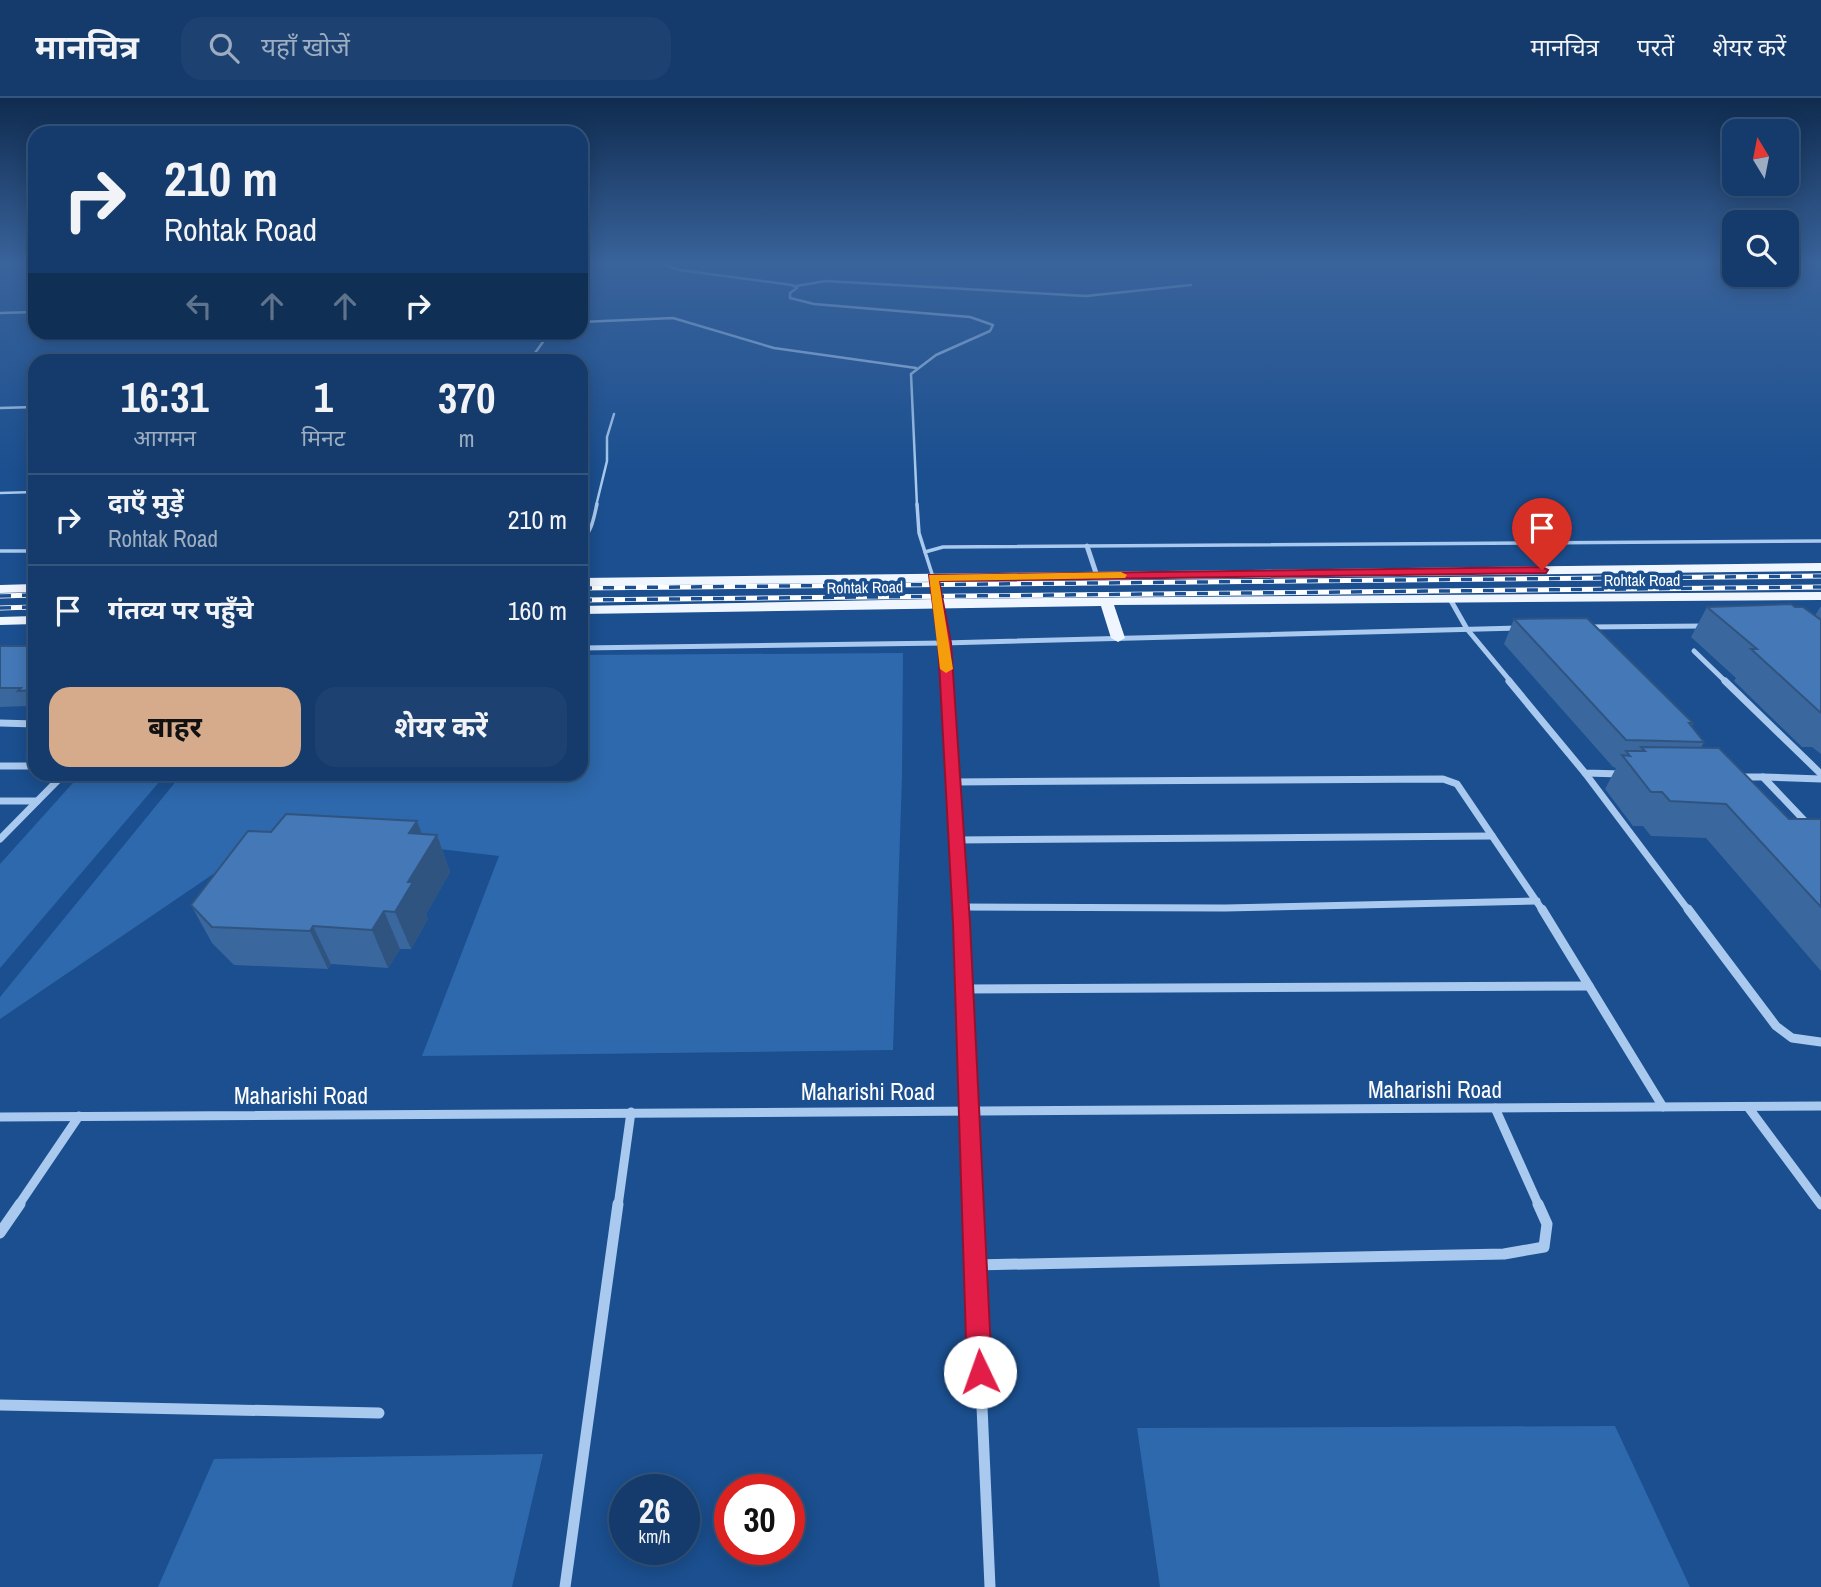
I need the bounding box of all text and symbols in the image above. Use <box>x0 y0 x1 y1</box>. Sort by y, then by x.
search box <box>181 17 671 80</box>
text: मानचित्र <box>35 25 139 69</box>
icon: search <box>205 29 243 67</box>
text: यहाँ खोजें <box>261 29 350 64</box>
text: मानचित्र <box>1530 31 1599 63</box>
text: परतें <box>1637 31 1674 63</box>
text: शेयर करें <box>1712 31 1786 63</box>
north arrow <box>1722 119 1799 196</box>
map controls <box>1722 119 1799 287</box>
text: 210 m <box>164 145 278 211</box>
icon: right <box>49 154 140 245</box>
text: Rohtak Road <box>164 208 317 251</box>
button: search <box>1722 210 1799 287</box>
icon: left <box>180 287 218 325</box>
icon: ahead <box>253 287 291 325</box>
icon: ahead <box>326 287 364 325</box>
icon: right <box>399 287 437 325</box>
text: 16:31 <box>121 369 209 425</box>
text: 1 <box>314 369 333 425</box>
text: 370 <box>438 370 495 426</box>
text: आगमन <box>133 422 196 453</box>
text: मिनट <box>301 422 345 453</box>
text: m <box>459 423 475 454</box>
text: दाएँ मुड़ें <box>108 485 184 520</box>
pin <box>1512 498 1572 570</box>
icon: right <box>49 501 87 539</box>
text: 210 m <box>508 502 567 537</box>
icon: arrive <box>1523 509 1561 547</box>
text: Rohtak Road <box>108 523 218 554</box>
street label: Rohtak Road <box>1604 569 1680 591</box>
street label: Rohtak Road <box>827 575 903 599</box>
icon: arrive <box>49 592 87 630</box>
text: गंतव्य पर पहुँचे <box>108 592 254 627</box>
text: 160 m <box>508 593 567 628</box>
button: बाहर <box>49 687 301 767</box>
button: शेयर करें <box>315 687 567 767</box>
street label: Maharishi Road <box>1368 1074 1502 1105</box>
street label: Maharishi Road <box>801 1076 935 1107</box>
street label: Maharishi Road <box>234 1080 368 1111</box>
position arrow <box>943 1335 1017 1409</box>
speed limit sign: 30 <box>714 1474 805 1565</box>
text: 26 <box>639 1487 670 1534</box>
text: km/h <box>639 1524 671 1549</box>

